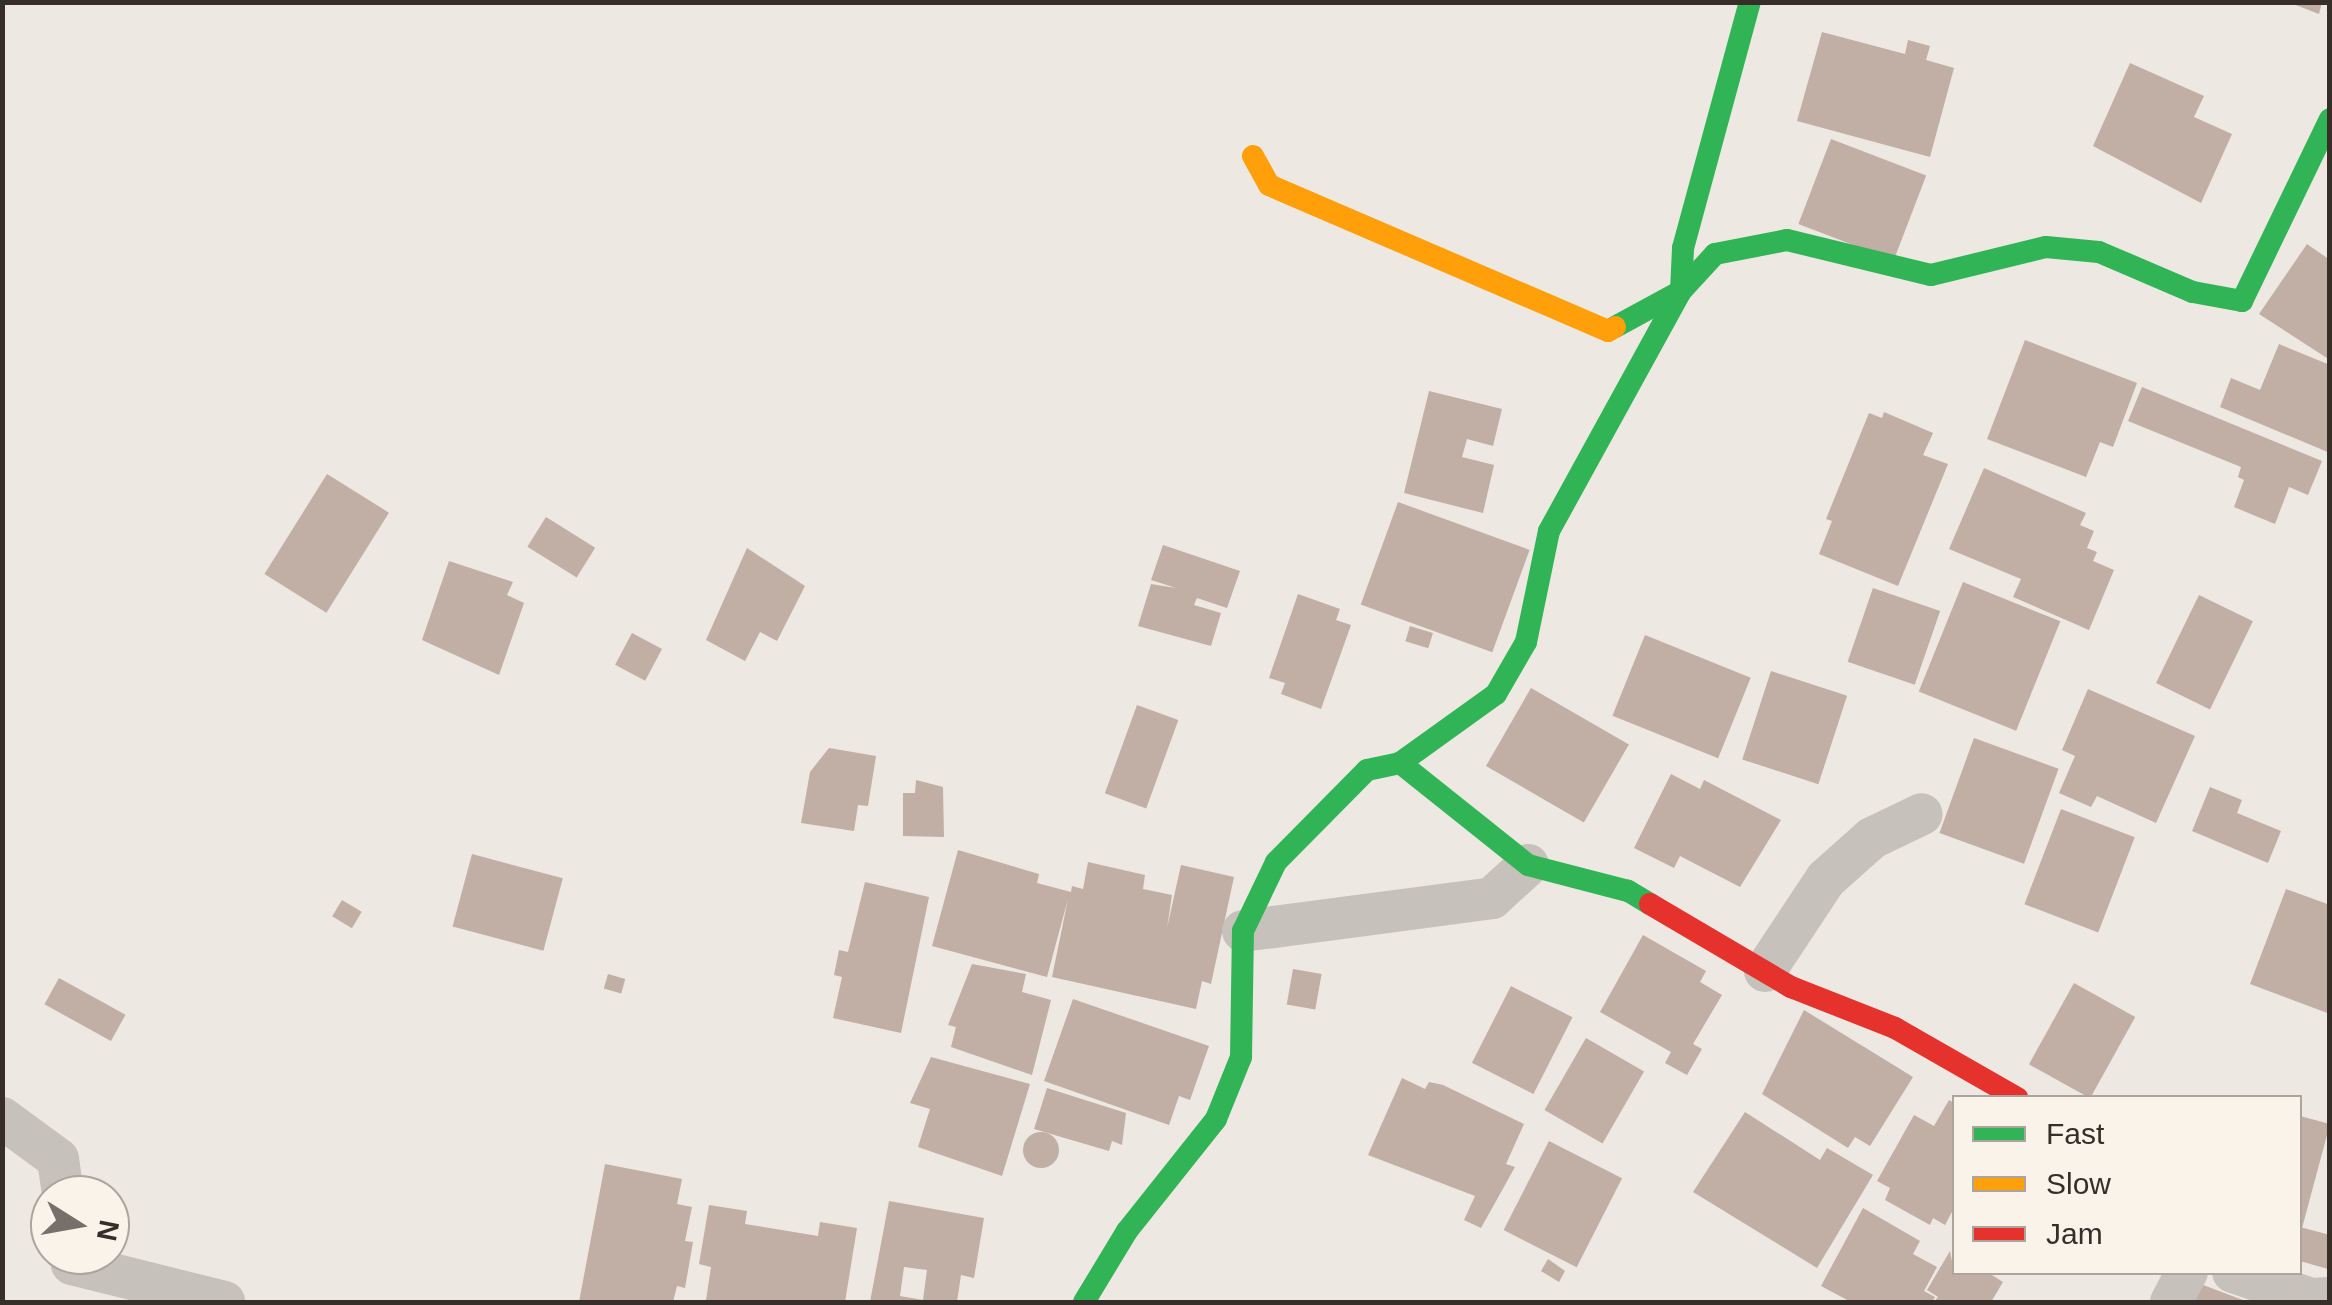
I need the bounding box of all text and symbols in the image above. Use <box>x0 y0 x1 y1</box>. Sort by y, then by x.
legend <box>1952 1095 2302 1275</box>
text: Fast <box>2046 1117 2104 1150</box>
text: Slow <box>2046 1167 2111 1200</box>
north arrow <box>30 1175 130 1275</box>
text: Jam <box>2046 1217 2103 1250</box>
text: N <box>91 1218 125 1243</box>

